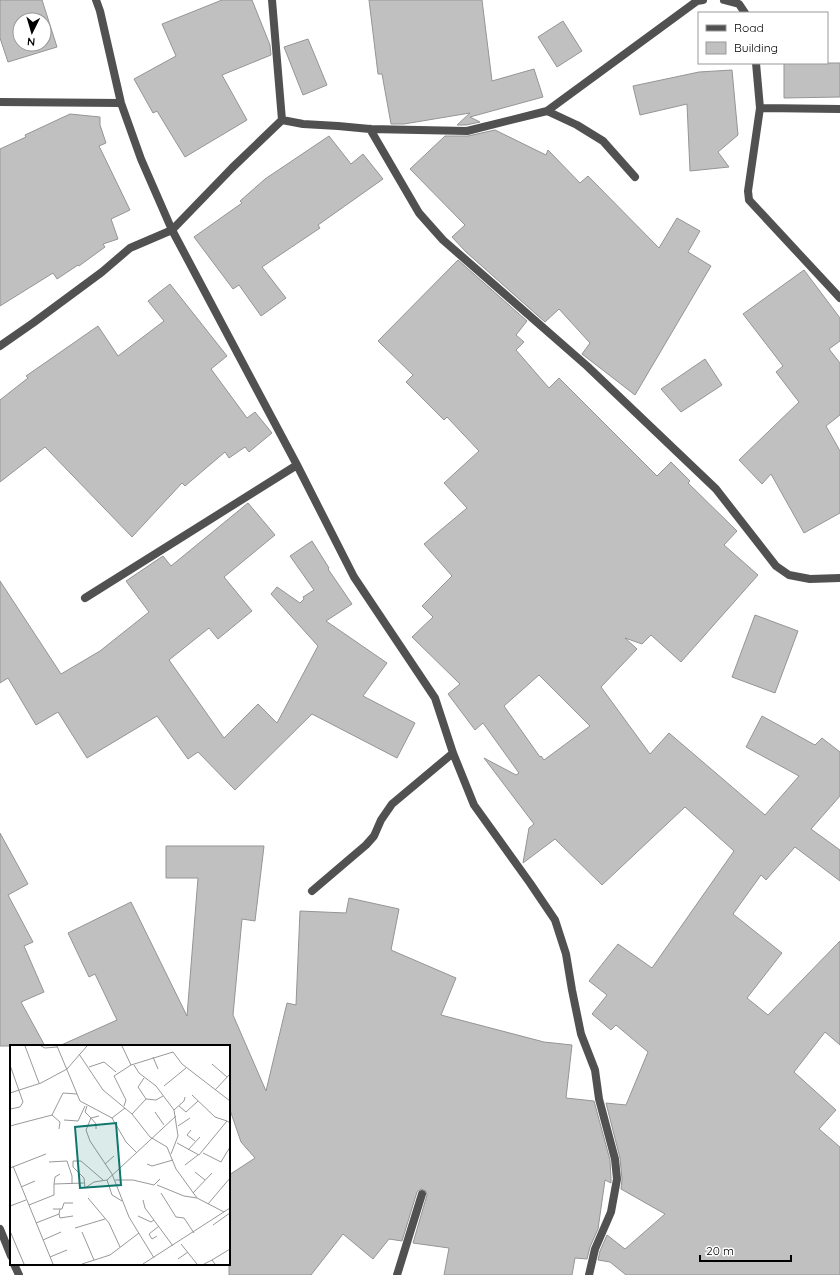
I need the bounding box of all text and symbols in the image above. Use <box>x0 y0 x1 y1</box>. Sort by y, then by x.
north arrow <box>12 12 52 52</box>
legend <box>698 12 828 64</box>
text: Road <box>734 20 764 35</box>
text: N <box>26 35 36 49</box>
text: Building <box>734 40 778 55</box>
inset map <box>10 1045 230 1265</box>
scale bar <box>700 1237 791 1263</box>
text: 20 m <box>706 1243 734 1258</box>

